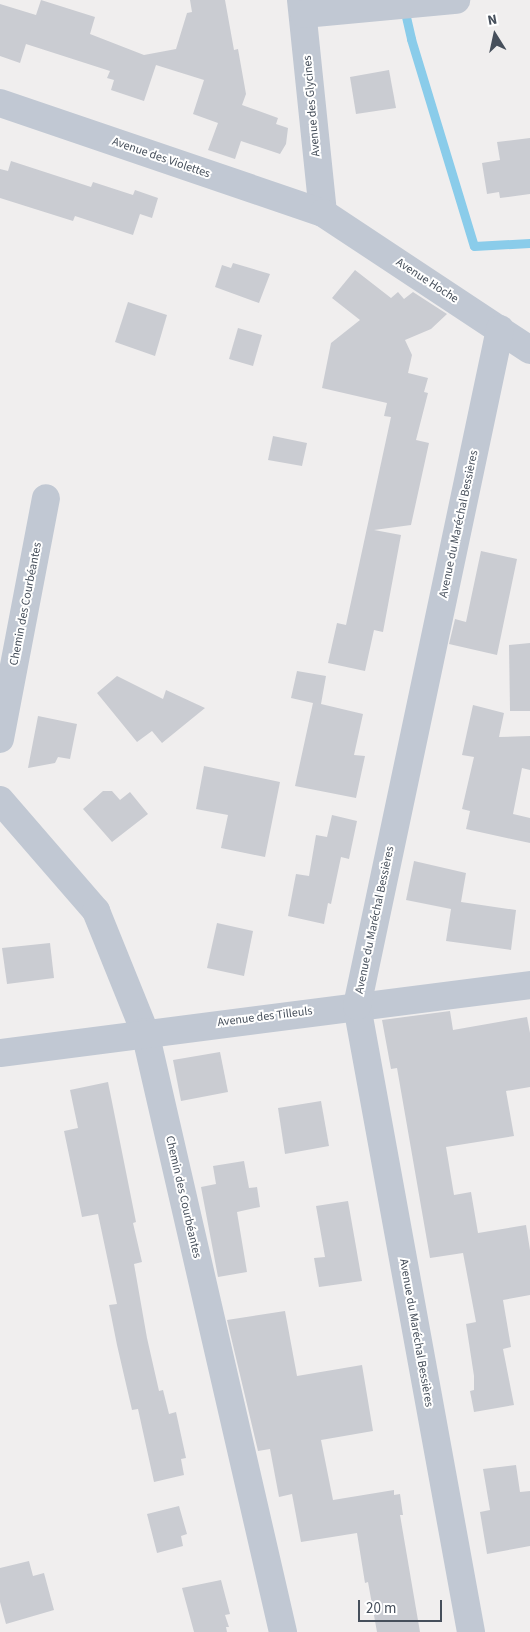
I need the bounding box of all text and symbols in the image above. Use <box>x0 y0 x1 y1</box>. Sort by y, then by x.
north arrow <box>470 10 520 60</box>
text: N <box>486 10 499 31</box>
street label: Avenue des Glycines <box>300 55 324 157</box>
street label: Avenue des Violettes <box>110 134 212 182</box>
street label: Avenue Hoche <box>393 255 461 307</box>
street label: Avenue du Maréchal Bessières <box>436 449 482 599</box>
street label: Chemin des Courbéantes <box>7 541 45 667</box>
street label: Avenue du Maréchal Bessières <box>352 845 398 995</box>
street label: Avenue des Tilleuls <box>217 1004 313 1030</box>
street label: Chemin des Courbéantes <box>162 1134 204 1260</box>
street label: Avenue du Maréchal Bessières <box>396 1258 436 1408</box>
scale bar <box>360 1590 444 1622</box>
text: 20 m <box>366 1598 396 1619</box>

